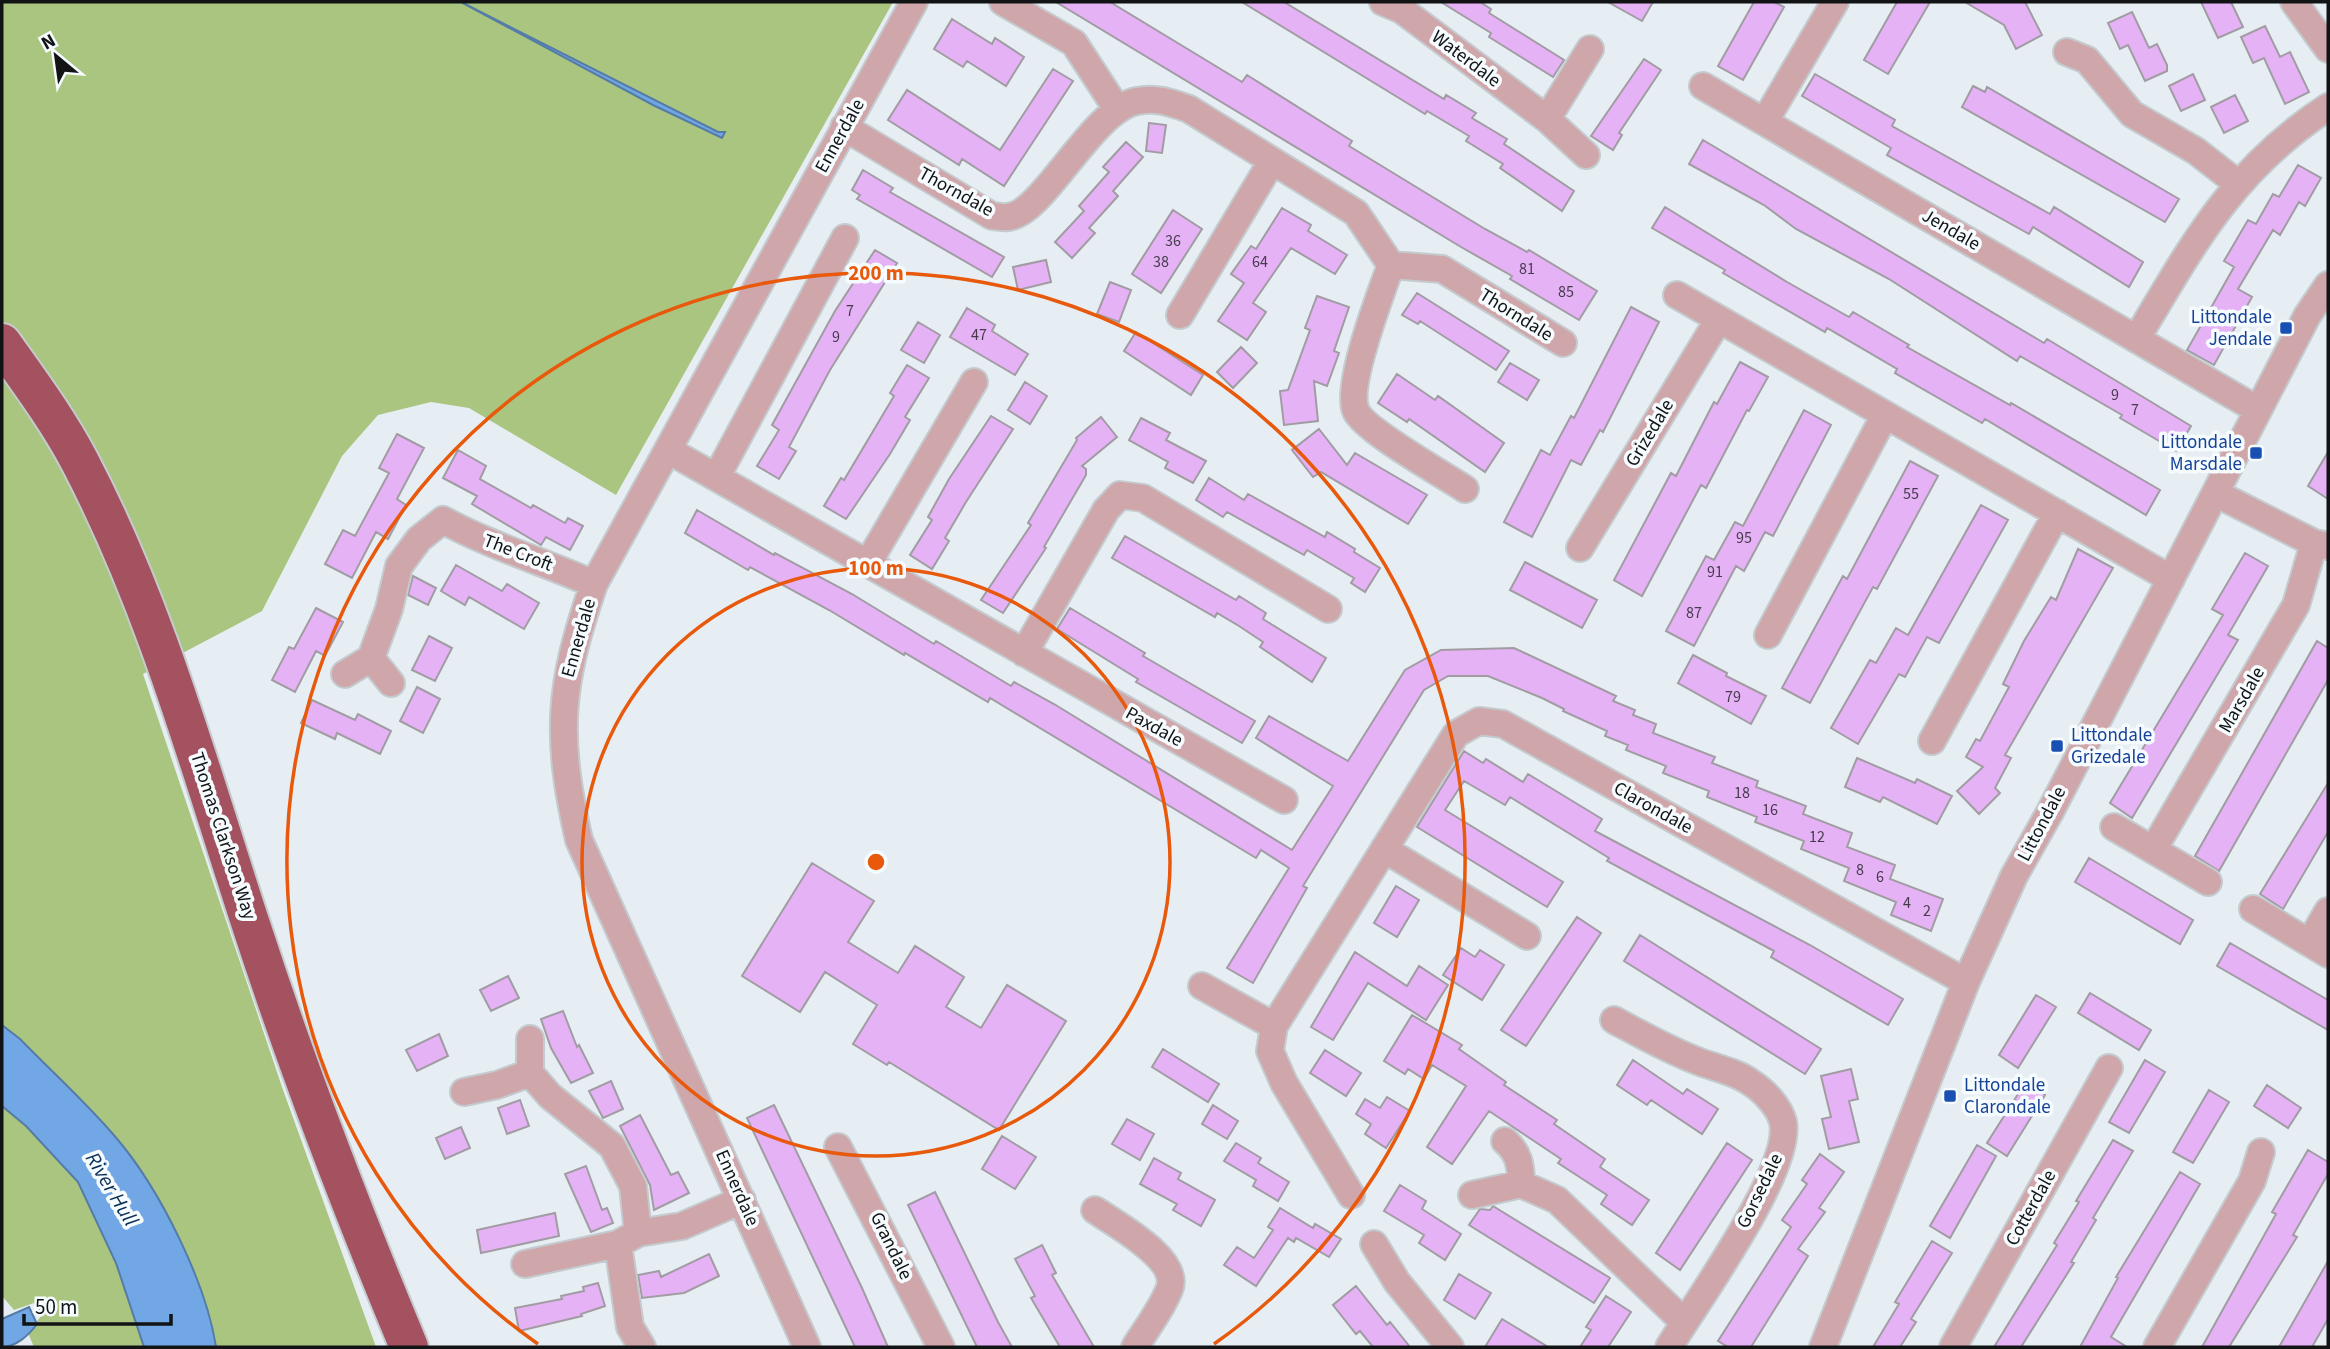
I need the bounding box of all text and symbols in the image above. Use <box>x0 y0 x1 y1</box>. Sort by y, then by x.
north arrow <box>21 21 91 91</box>
street label: Waterdale <box>1426 24 1506 94</box>
text: N <box>36 28 61 57</box>
street label: Ennerdale <box>809 94 871 178</box>
street label: Thorndale <box>914 160 998 224</box>
street label: Jendale <box>1917 202 1985 258</box>
house number: 36 <box>1165 230 1181 252</box>
house number: 38 <box>1153 251 1169 273</box>
house number: 64 <box>1252 251 1268 273</box>
text: 200 m <box>848 258 904 288</box>
house number: 81 <box>1519 258 1535 280</box>
house number: 85 <box>1558 281 1574 303</box>
street label: Thorndale <box>1474 282 1558 348</box>
house number: 7 <box>846 300 854 322</box>
place label: Littondale Jendale <box>2191 304 2272 353</box>
marker: Littondale Jendale <box>2278 320 2294 336</box>
house number: 47 <box>971 324 987 346</box>
house number: 9 <box>832 326 840 348</box>
house number: 9 <box>2111 384 2119 406</box>
street label: Grizedale <box>1619 394 1681 472</box>
house number: 7 <box>2131 399 2139 421</box>
place label: Littondale Marsdale <box>2161 429 2242 478</box>
marker: Littondale Marsdale <box>2248 445 2264 461</box>
house number: 55 <box>1903 483 1919 505</box>
street label: The Croft <box>479 527 557 579</box>
house number: 95 <box>1736 527 1752 549</box>
text: 100 m <box>848 553 904 583</box>
house number: 91 <box>1707 561 1723 583</box>
street label: Ennerdale <box>555 595 603 681</box>
house number: 87 <box>1686 602 1702 624</box>
street label: Marsdale <box>2212 662 2272 738</box>
house number: 79 <box>1725 686 1741 708</box>
street label: Paxdale <box>1120 700 1188 754</box>
place label: Littondale Grizedale <box>2071 722 2152 771</box>
marker: Littondale Grizedale <box>2049 738 2065 754</box>
street label: Thomas Clarkson Way <box>183 749 263 923</box>
street label: Clarondale <box>1609 775 1697 841</box>
house number: 18 <box>1734 782 1750 804</box>
street label: Littondale <box>2011 782 2073 866</box>
house number: 16 <box>1762 799 1778 821</box>
house number: 12 <box>1809 826 1825 848</box>
centre of rings <box>864 850 888 874</box>
house number: 8 <box>1856 859 1864 881</box>
house number: 6 <box>1876 866 1884 888</box>
house number: 4 <box>1903 892 1911 914</box>
house number: 2 <box>1923 900 1931 922</box>
place label: Littondale Clarondale <box>1964 1072 2051 1121</box>
marker: Littondale Clarondale <box>1942 1088 1958 1104</box>
street label: Ennerdale <box>708 1145 766 1231</box>
water label: River Hull <box>78 1146 146 1232</box>
street label: Gorsedale <box>1730 1149 1790 1233</box>
street label: Cotterdale <box>1999 1165 2063 1251</box>
street label: Grandale <box>863 1208 919 1284</box>
scale bar <box>24 1282 172 1326</box>
text: 50 m <box>35 1292 77 1322</box>

